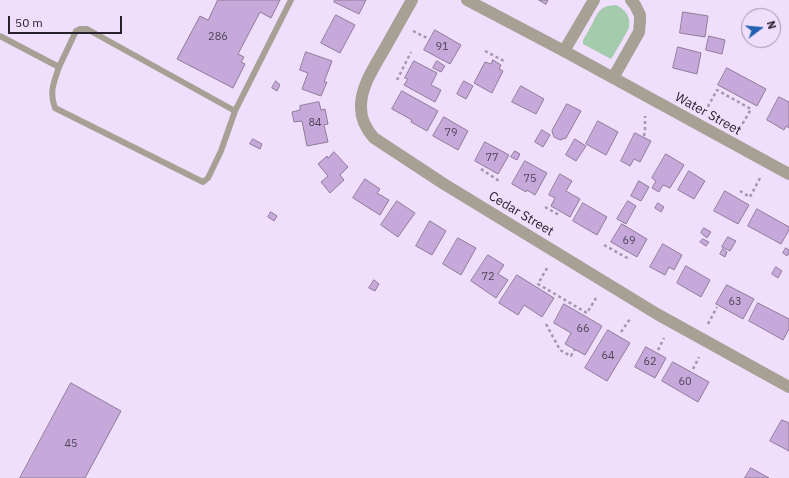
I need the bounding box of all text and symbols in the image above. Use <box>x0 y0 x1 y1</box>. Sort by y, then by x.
scale bar <box>10 8 124 34</box>
north arrow <box>741 8 781 48</box>
text: 50 m <box>15 15 43 30</box>
text: N <box>764 19 779 31</box>
house number: 286 <box>208 30 228 44</box>
house number: 91 <box>435 40 449 54</box>
street label: Water Street <box>672 89 744 139</box>
house number: 84 <box>308 116 322 130</box>
house number: 79 <box>444 126 458 140</box>
house number: 77 <box>485 151 499 165</box>
house number: 75 <box>523 172 537 186</box>
street label: Cedar Street <box>486 188 556 240</box>
house number: 69 <box>622 234 636 248</box>
house number: 72 <box>481 270 495 284</box>
house number: 63 <box>728 295 742 309</box>
house number: 66 <box>576 322 590 336</box>
house number: 64 <box>601 349 615 363</box>
house number: 62 <box>643 355 657 369</box>
house number: 60 <box>678 375 692 389</box>
house number: 45 <box>64 437 78 451</box>

